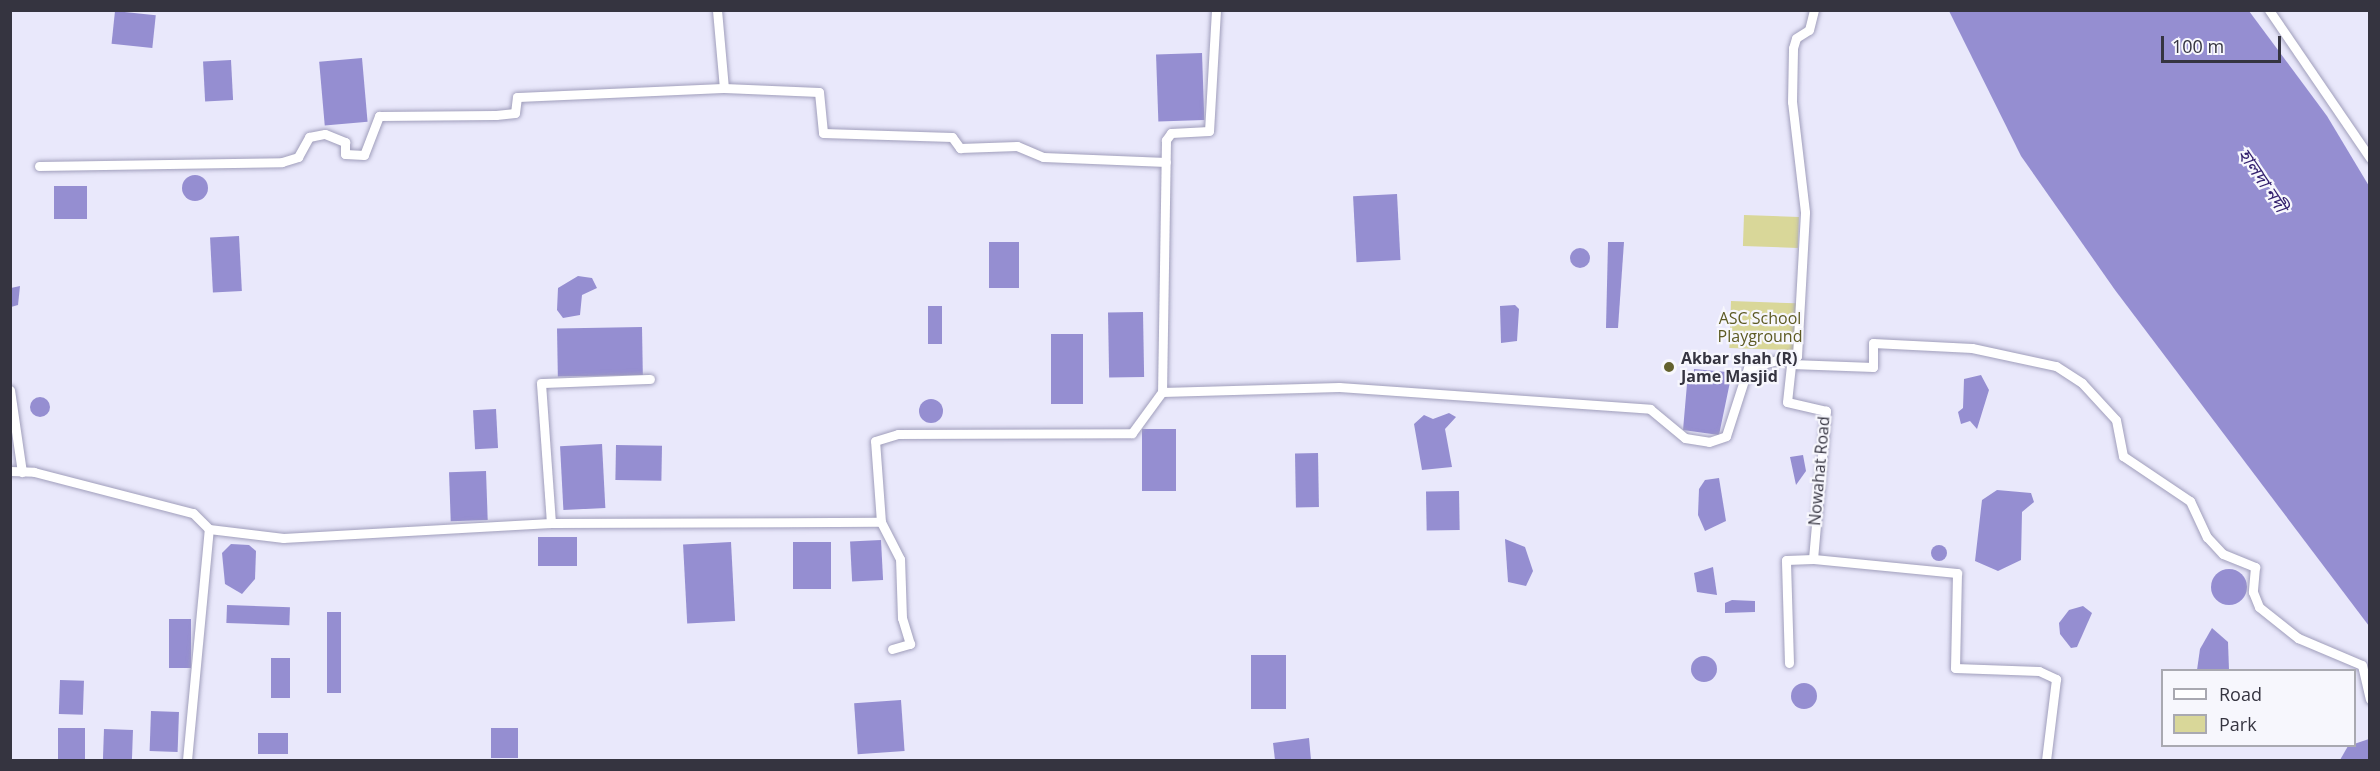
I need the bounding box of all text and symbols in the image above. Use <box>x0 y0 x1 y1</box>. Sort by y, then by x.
scale bar <box>2164 24 2284 62</box>
text: 100 m <box>2172 34 2224 58</box>
water label: হালদা নদী <box>2234 144 2292 216</box>
park label: ASC School Playground <box>1718 308 1802 346</box>
place label: Akbar shah (R) Jame Masjid <box>1681 348 1797 386</box>
marker: Akbar shah (R) Jame Masjid <box>1662 360 1676 374</box>
street label: Nowahat Road <box>1805 416 1833 526</box>
legend <box>2161 669 2356 747</box>
text: Road <box>2219 682 2262 706</box>
text: Park <box>2219 712 2257 736</box>

